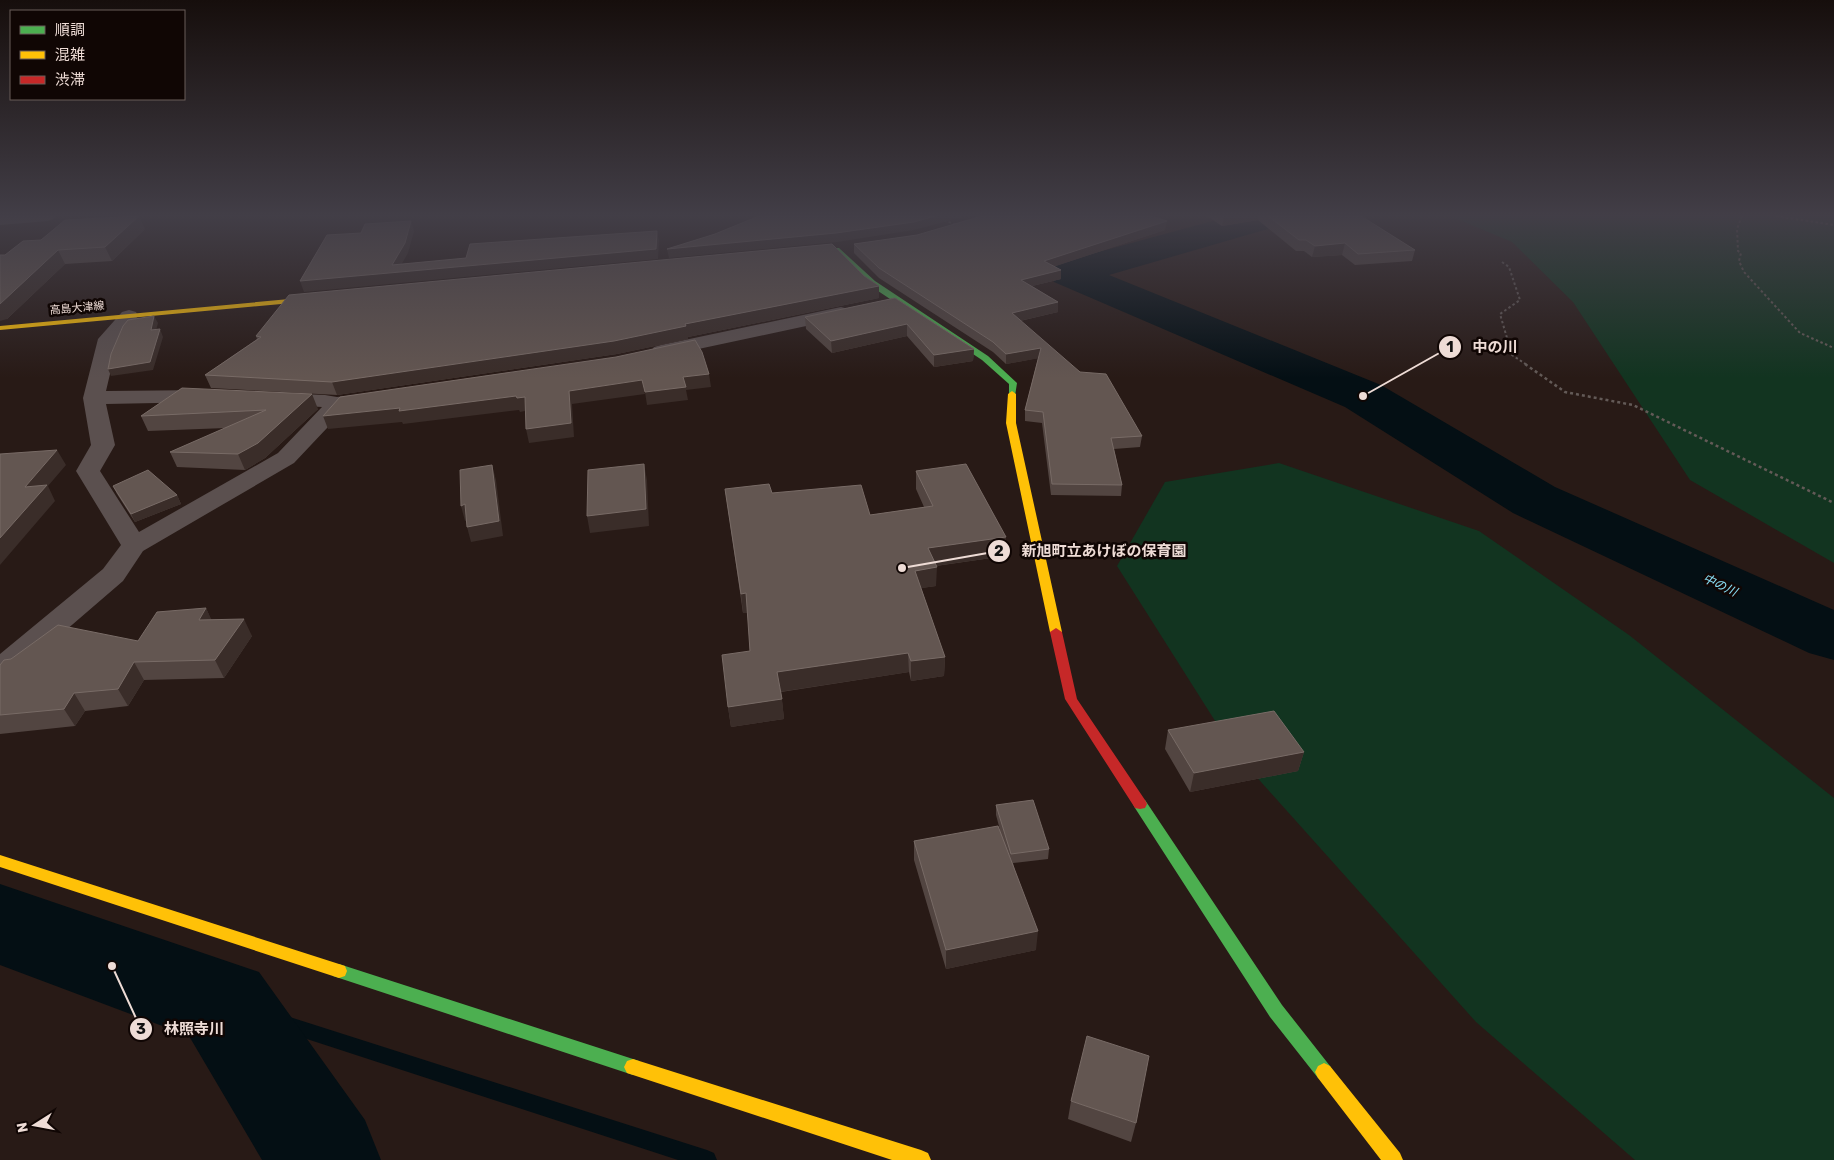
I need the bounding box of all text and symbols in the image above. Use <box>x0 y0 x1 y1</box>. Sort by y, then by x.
legend <box>10 10 185 100</box>
text: 順調 <box>55 21 85 39</box>
text: 混雑 <box>55 46 85 64</box>
text: 渋滞 <box>55 71 85 89</box>
street label: 高島大津線 <box>49 299 105 317</box>
callout: 中の川 <box>1438 332 1528 362</box>
text: 1 <box>1446 338 1454 356</box>
text: 中の川 <box>1472 338 1518 356</box>
callout: 新旭町立あけぼの保育園 <box>987 536 1197 566</box>
text: 2 <box>994 542 1004 560</box>
text: 新旭町立あけぼの保育園 <box>1021 542 1187 560</box>
water label: 中の川 <box>1701 571 1741 600</box>
callout: 林照寺川 <box>129 1014 234 1044</box>
text: 3 <box>136 1020 146 1038</box>
text: 林照寺川 <box>164 1020 224 1038</box>
north arrow <box>10 1100 60 1150</box>
text: N <box>13 1121 32 1134</box>

